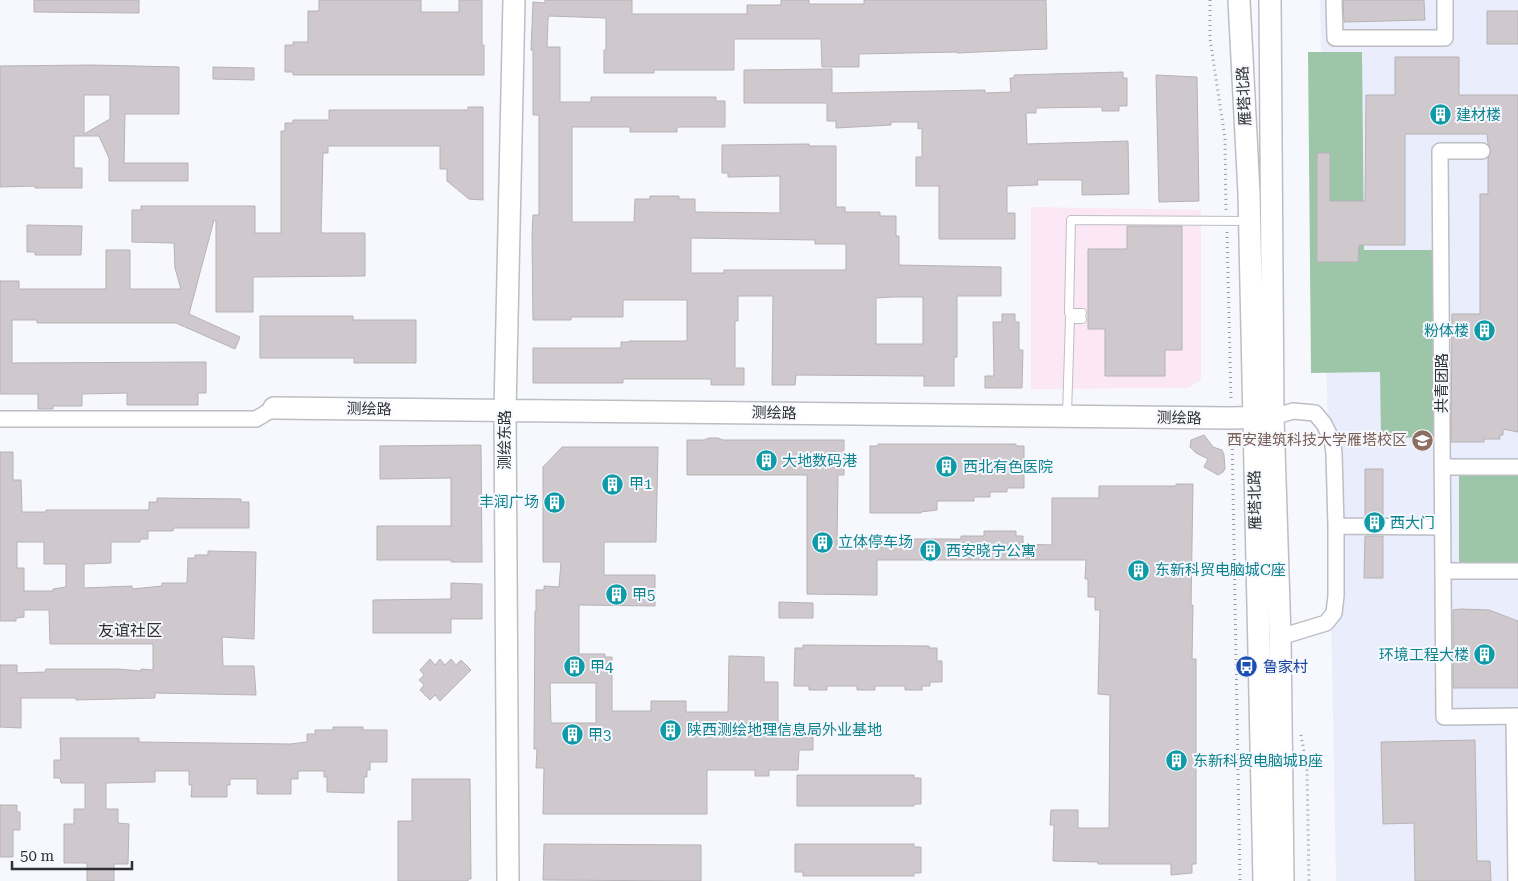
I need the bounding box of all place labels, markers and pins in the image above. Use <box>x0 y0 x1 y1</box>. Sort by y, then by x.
building icon: 建材楼 <box>1428 103 1452 127</box>
place label: 建材楼 <box>1456 106 1501 124</box>
building icon: 粉体楼 <box>1473 319 1497 343</box>
place label: 粉体楼 <box>1424 322 1469 340</box>
school or university icon: 西安建筑科技大学雁塔校区 <box>1411 428 1435 452</box>
place label: 西安建筑科技大学雁塔校区 <box>1227 431 1407 449</box>
building icon: 大地数码港 <box>754 449 778 473</box>
place label: 大地数码港 <box>782 452 857 470</box>
building icon: 西北有色医院 <box>935 455 959 479</box>
place label: 西北有色医院 <box>963 458 1053 476</box>
building icon: 甲1 <box>601 472 625 496</box>
place label: 甲1 <box>629 475 652 493</box>
building icon: 丰润广场 <box>543 490 567 514</box>
place label: 丰润广场 <box>479 493 539 511</box>
building icon: 西大门 <box>1362 511 1386 535</box>
place label: 西大门 <box>1390 514 1435 532</box>
building icon: 立体停车场 <box>810 530 834 554</box>
place label: 立体停车场 <box>838 533 913 551</box>
building icon: 西安晓宁公寓 <box>918 539 942 563</box>
place label: 西安晓宁公寓 <box>946 542 1036 560</box>
building icon: 东新科贸电脑城C座 <box>1127 558 1151 582</box>
place label: 东新科贸电脑城C座 <box>1155 561 1286 579</box>
building icon: 甲5 <box>604 583 628 607</box>
place label: 甲5 <box>632 586 655 604</box>
building icon: 环境工程大楼 <box>1473 643 1497 667</box>
place label: 环境工程大楼 <box>1379 646 1469 664</box>
building icon: 甲4 <box>562 655 586 679</box>
bus stop icon: 鲁家村 <box>1235 655 1259 679</box>
place label: 甲4 <box>590 658 614 676</box>
place label: 鲁家村 <box>1263 658 1308 676</box>
building icon: 陕西测绘地理信息局外业基地 <box>659 718 683 742</box>
place label: 陕西测绘地理信息局外业基地 <box>687 721 882 739</box>
building icon: 甲3 <box>560 723 584 747</box>
place label: 甲3 <box>588 726 611 744</box>
building icon: 东新科贸电脑城B座 <box>1165 749 1189 773</box>
place label: 东新科贸电脑城B座 <box>1193 752 1323 770</box>

